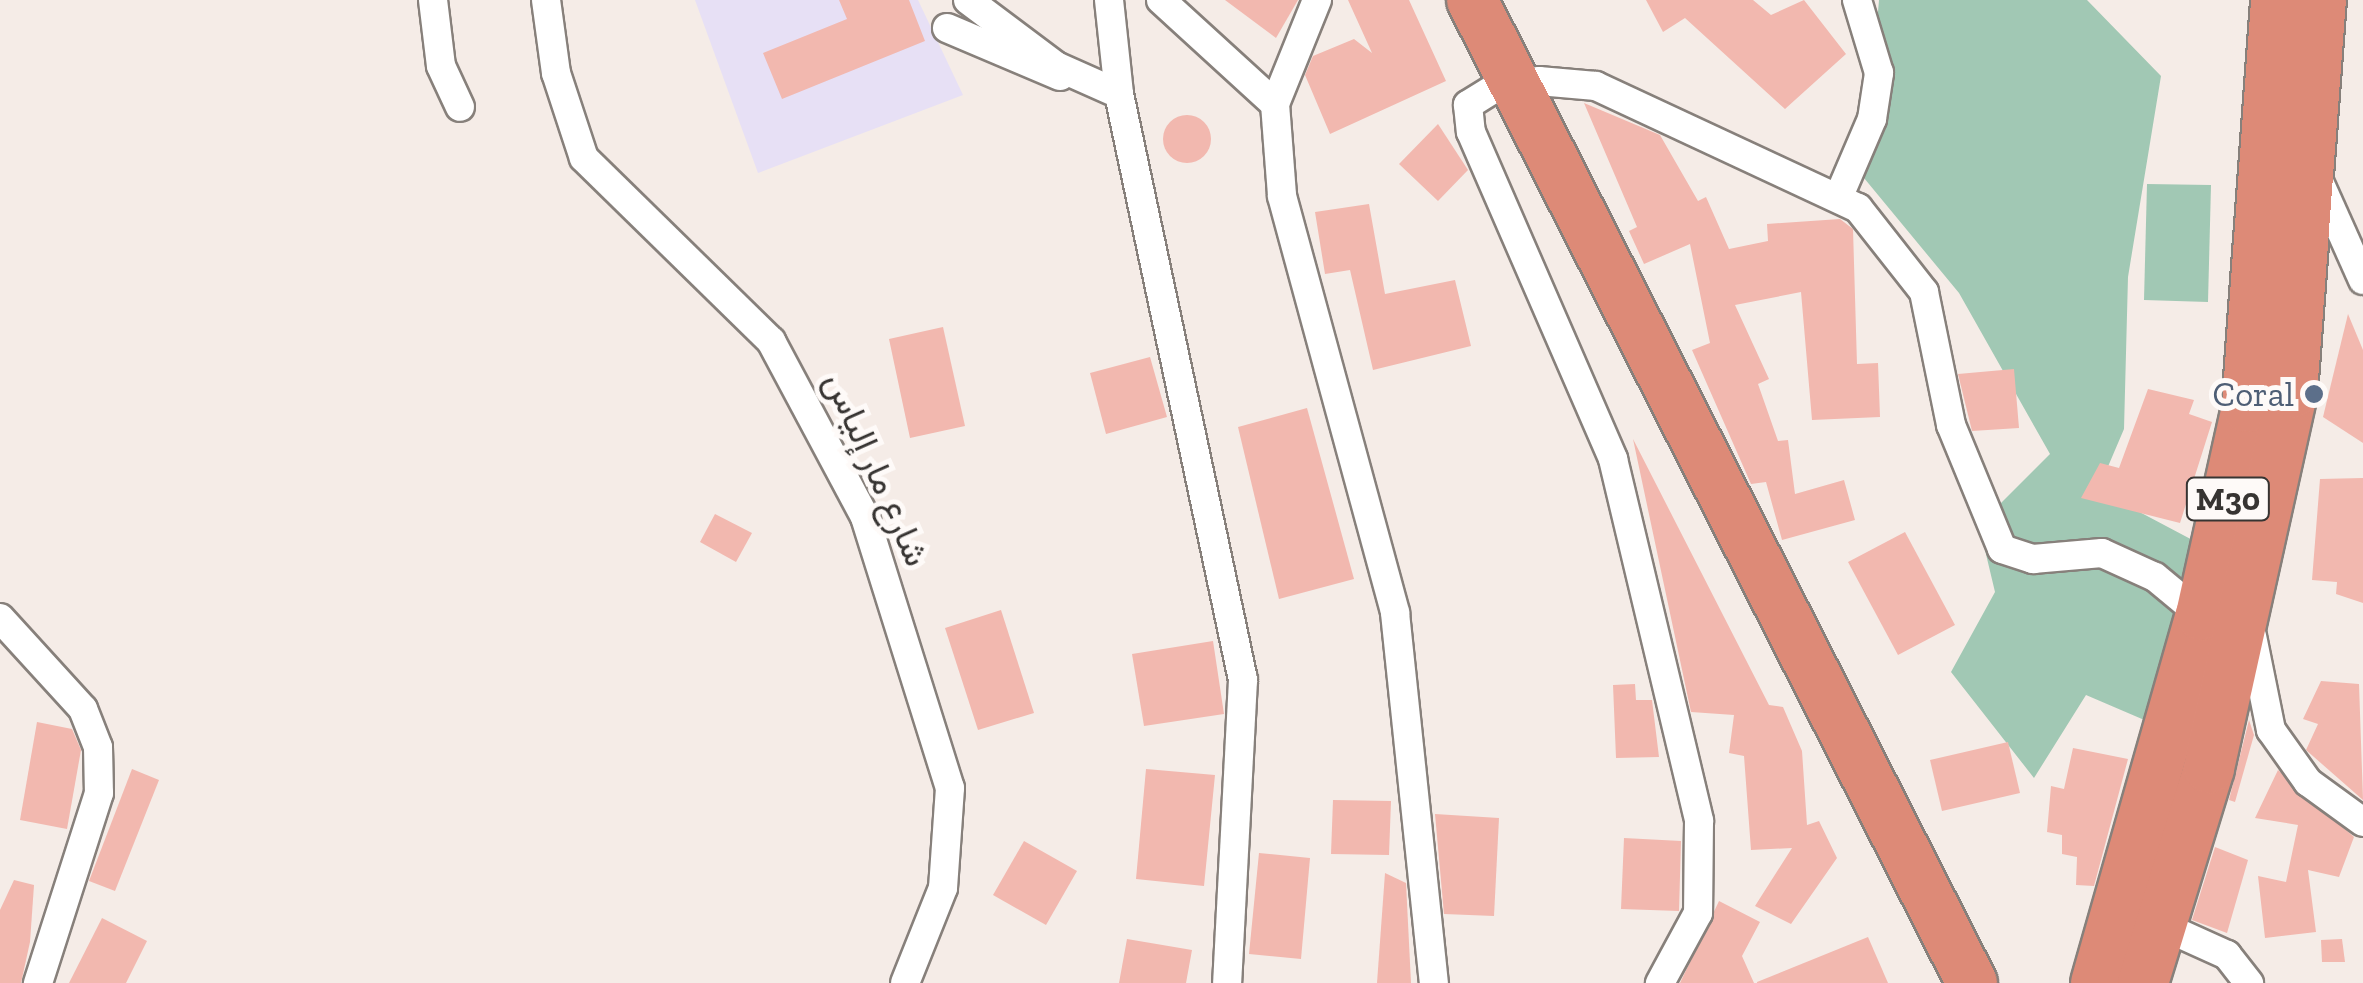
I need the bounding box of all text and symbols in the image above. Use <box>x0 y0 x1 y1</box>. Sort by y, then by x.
street label: شارع مار إلياس <box>816 366 938 572</box>
place label: Coral <box>2213 373 2294 415</box>
marker: Coral <box>2303 383 2325 405</box>
road number: M30 <box>2186 472 2270 526</box>

